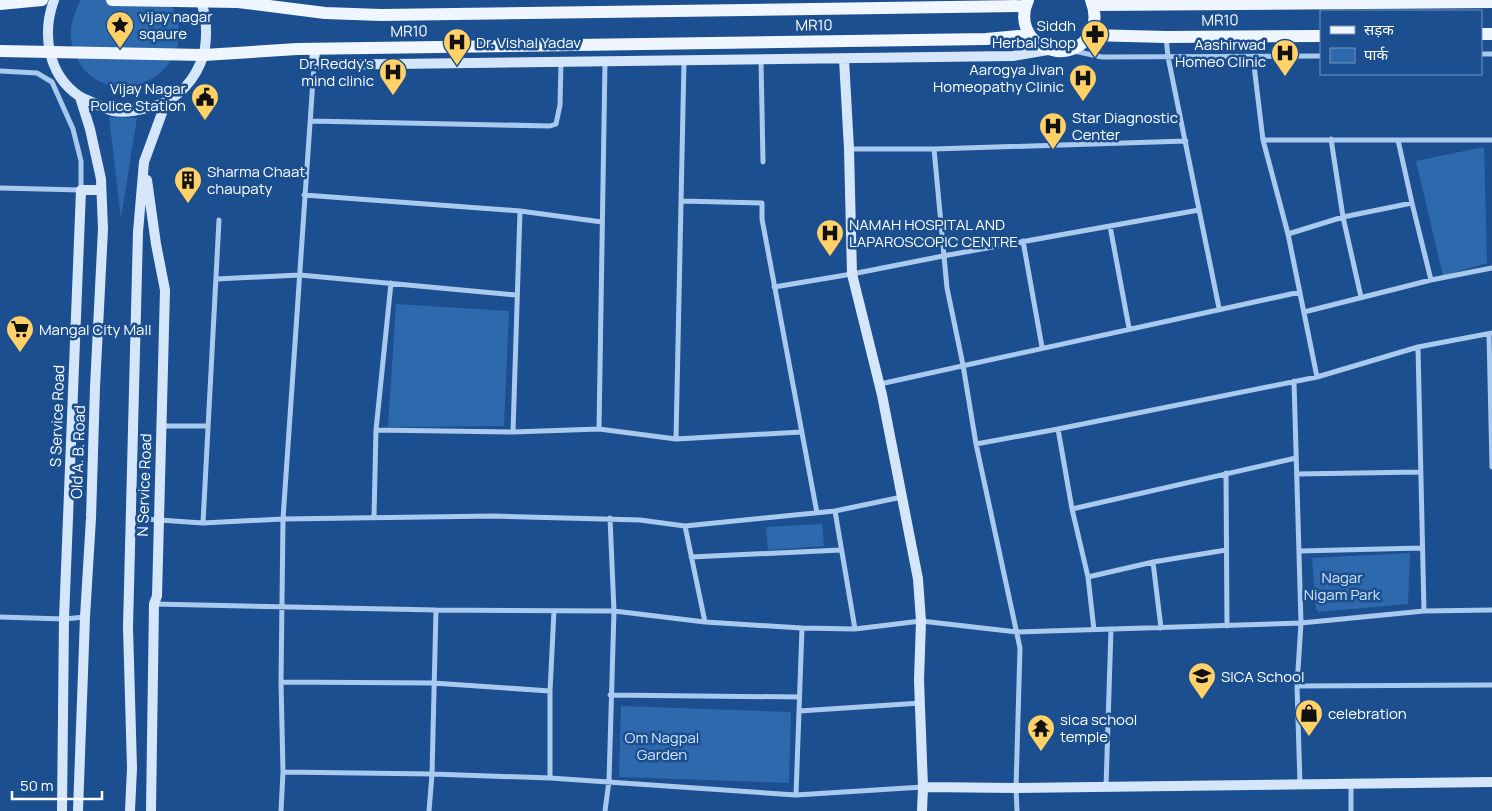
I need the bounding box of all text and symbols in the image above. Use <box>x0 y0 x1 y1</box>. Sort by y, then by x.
place label: vijay nagar sqaure <box>139 6 213 44</box>
street label: MR10 <box>1201 9 1239 31</box>
place icon: vijay nagar sqaure <box>105 10 135 49</box>
legend <box>1320 10 1482 75</box>
street label: MR10 <box>795 14 833 36</box>
place label: Siddh Herbal Shop <box>992 15 1076 53</box>
pharmacy icon: Siddh Herbal Shop <box>1080 19 1110 58</box>
text: सड़क <box>1364 19 1394 40</box>
street label: MR10 <box>390 20 428 42</box>
hospital icon: Dr. Vishal Yadav <box>442 27 472 66</box>
place label: Dr. Vishal Yadav <box>476 32 581 53</box>
place label: Aashirwad Homeo Clinic <box>1175 34 1266 72</box>
hospital icon: Aashirwad Homeo Clinic <box>1270 38 1300 77</box>
text: पार्क <box>1364 44 1388 65</box>
place label: Dr. Reddy's mind clinic <box>299 53 374 91</box>
hospital icon: Dr. Reddy's mind clinic <box>378 57 408 96</box>
place label: Aarogya Jivan Homeopathy Clinic <box>933 59 1064 97</box>
hospital icon: Aarogya Jivan Homeopathy Clinic <box>1068 63 1098 102</box>
place label: Vijay Nagar Police Station <box>90 78 187 116</box>
public building icon: Vijay Nagar Police Station <box>190 82 220 121</box>
place label: Star Diagnostic Center <box>1072 107 1178 145</box>
hospital icon: Star Diagnostic Center <box>1038 111 1068 150</box>
place label: Sharma Chaat chaupaty <box>207 161 305 199</box>
building icon: Sharma Chaat chaupaty <box>173 165 203 204</box>
place label: NAMAH HOSPITAL AND LAPAROSCOPIC CENTRE <box>849 214 1018 252</box>
hospital icon: NAMAH HOSPITAL AND LAPAROSCOPIC CENTRE <box>815 218 845 257</box>
supermarket icon: Mangal City Mall <box>5 314 35 353</box>
place label: Mangal City Mall <box>39 319 151 340</box>
street label: S Service Road <box>45 365 69 467</box>
street label: Old A. B. Road <box>66 405 90 499</box>
street label: N Service Road <box>132 433 156 537</box>
park label: Nagar Nigam Park <box>1304 567 1381 605</box>
school or university icon: SICA School <box>1187 661 1217 700</box>
place label: SICA School <box>1221 666 1304 687</box>
shop icon: celebration <box>1294 698 1324 737</box>
place label: celebration <box>1328 703 1407 724</box>
place label: sica school temple <box>1060 709 1137 747</box>
temple icon: sica school temple <box>1026 713 1056 752</box>
park label: Om Nagpal Garden <box>625 727 699 765</box>
scale bar <box>12 768 102 800</box>
text: 50 m <box>20 775 54 796</box>

